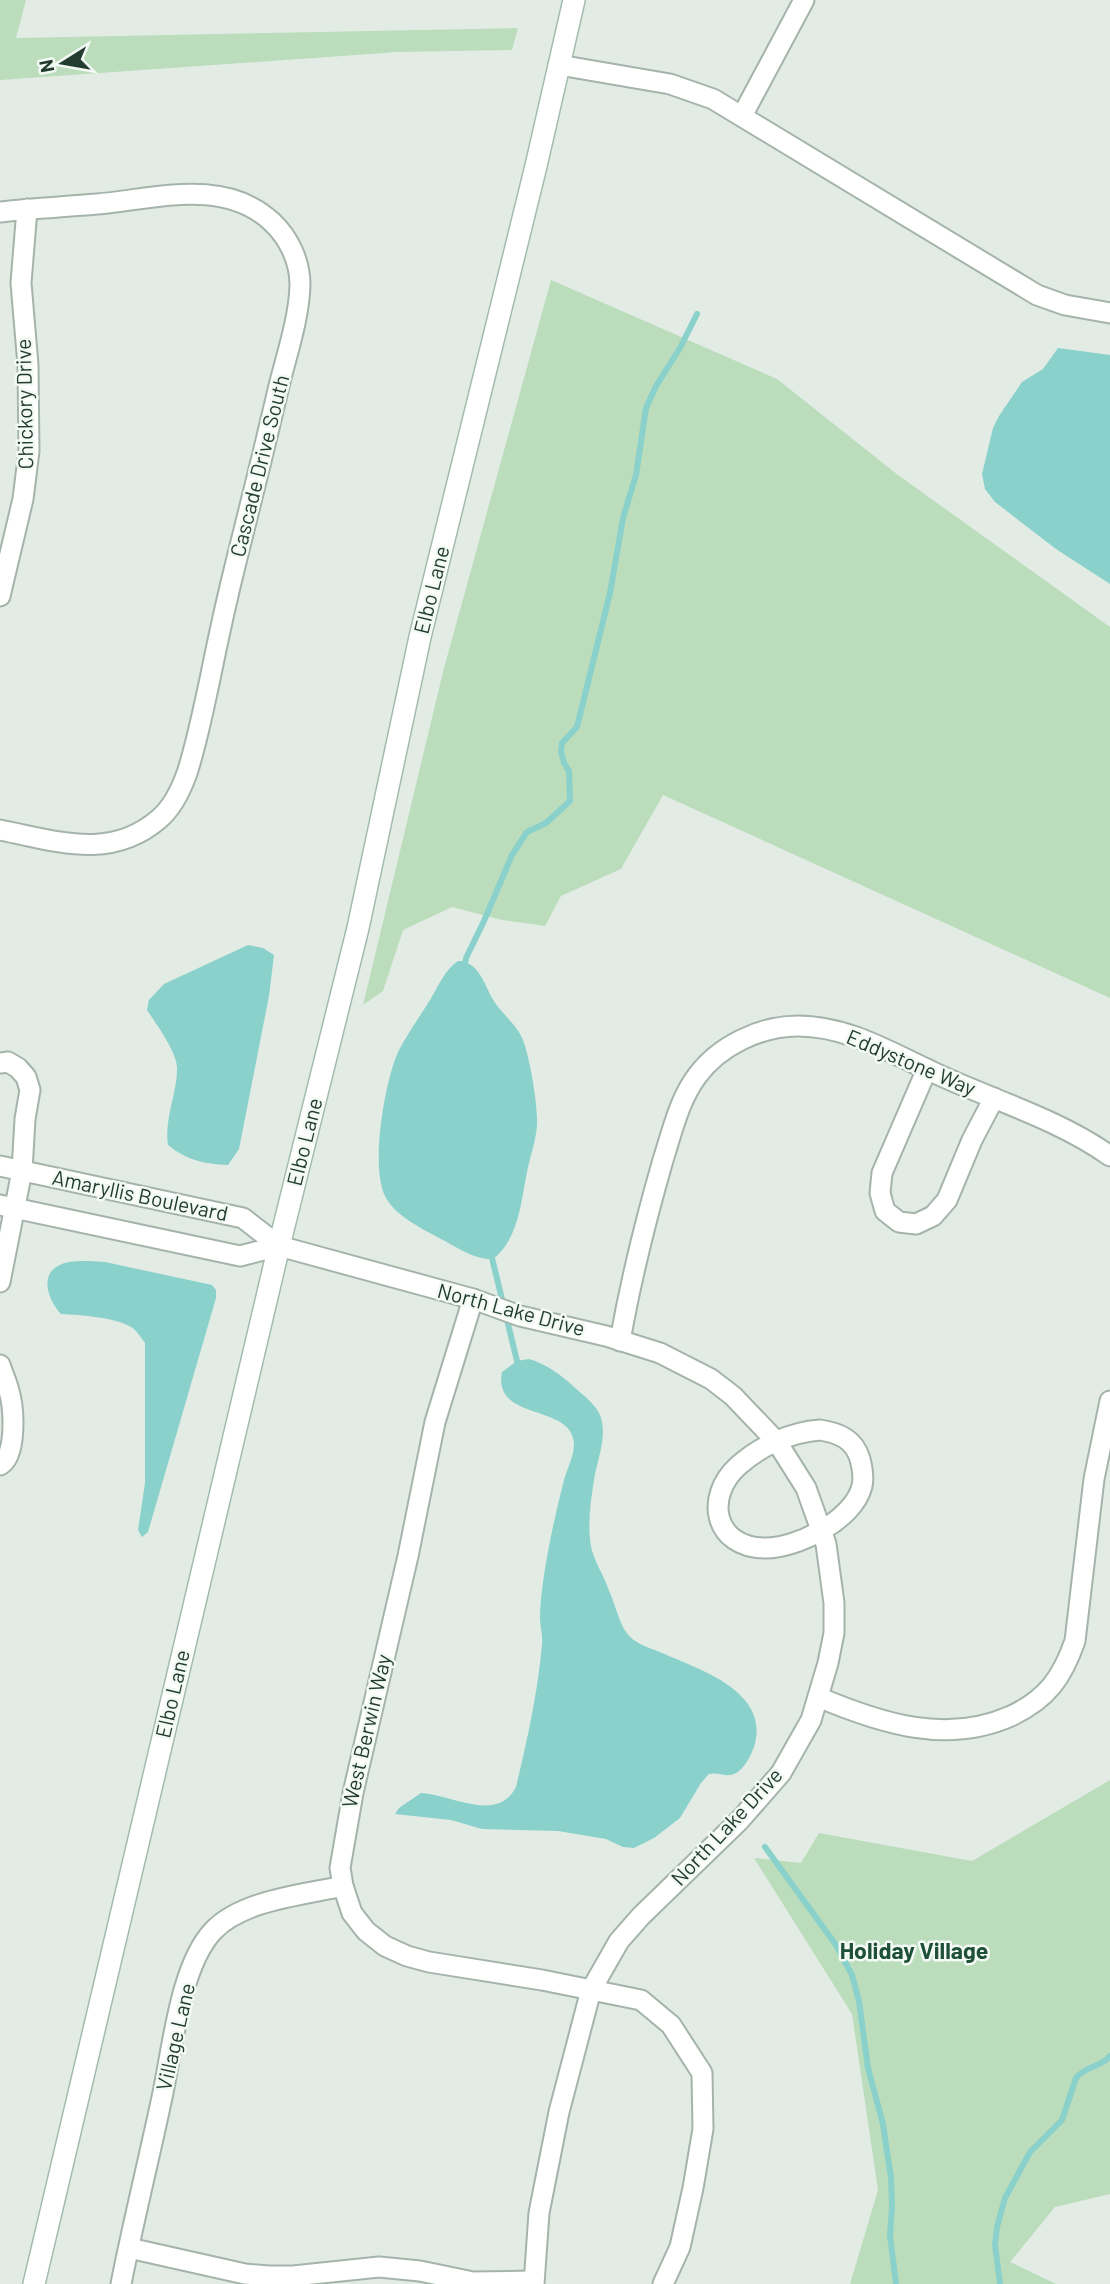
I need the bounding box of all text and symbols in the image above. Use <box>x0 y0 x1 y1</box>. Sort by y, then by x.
north arrow <box>28 28 98 98</box>
text: N <box>33 58 58 75</box>
street label: Chickory Drive <box>10 338 37 470</box>
street label: Cascade Drive South <box>224 372 293 559</box>
street label: Elbo Lane <box>408 543 454 636</box>
street label: Eddystone Way <box>843 1023 980 1100</box>
street label: Elbo Lane <box>281 1095 327 1188</box>
street label: Amaryllis Boulevard <box>50 1164 231 1225</box>
street label: North Lake Drive <box>435 1277 588 1340</box>
street label: Elbo Lane <box>149 1647 194 1740</box>
street label: West Berwin Way <box>336 1651 395 1810</box>
street label: North Lake Drive <box>665 1762 787 1890</box>
district label: Holiday Village <box>840 1936 988 1964</box>
street label: Village Lane <box>150 1980 199 2093</box>

